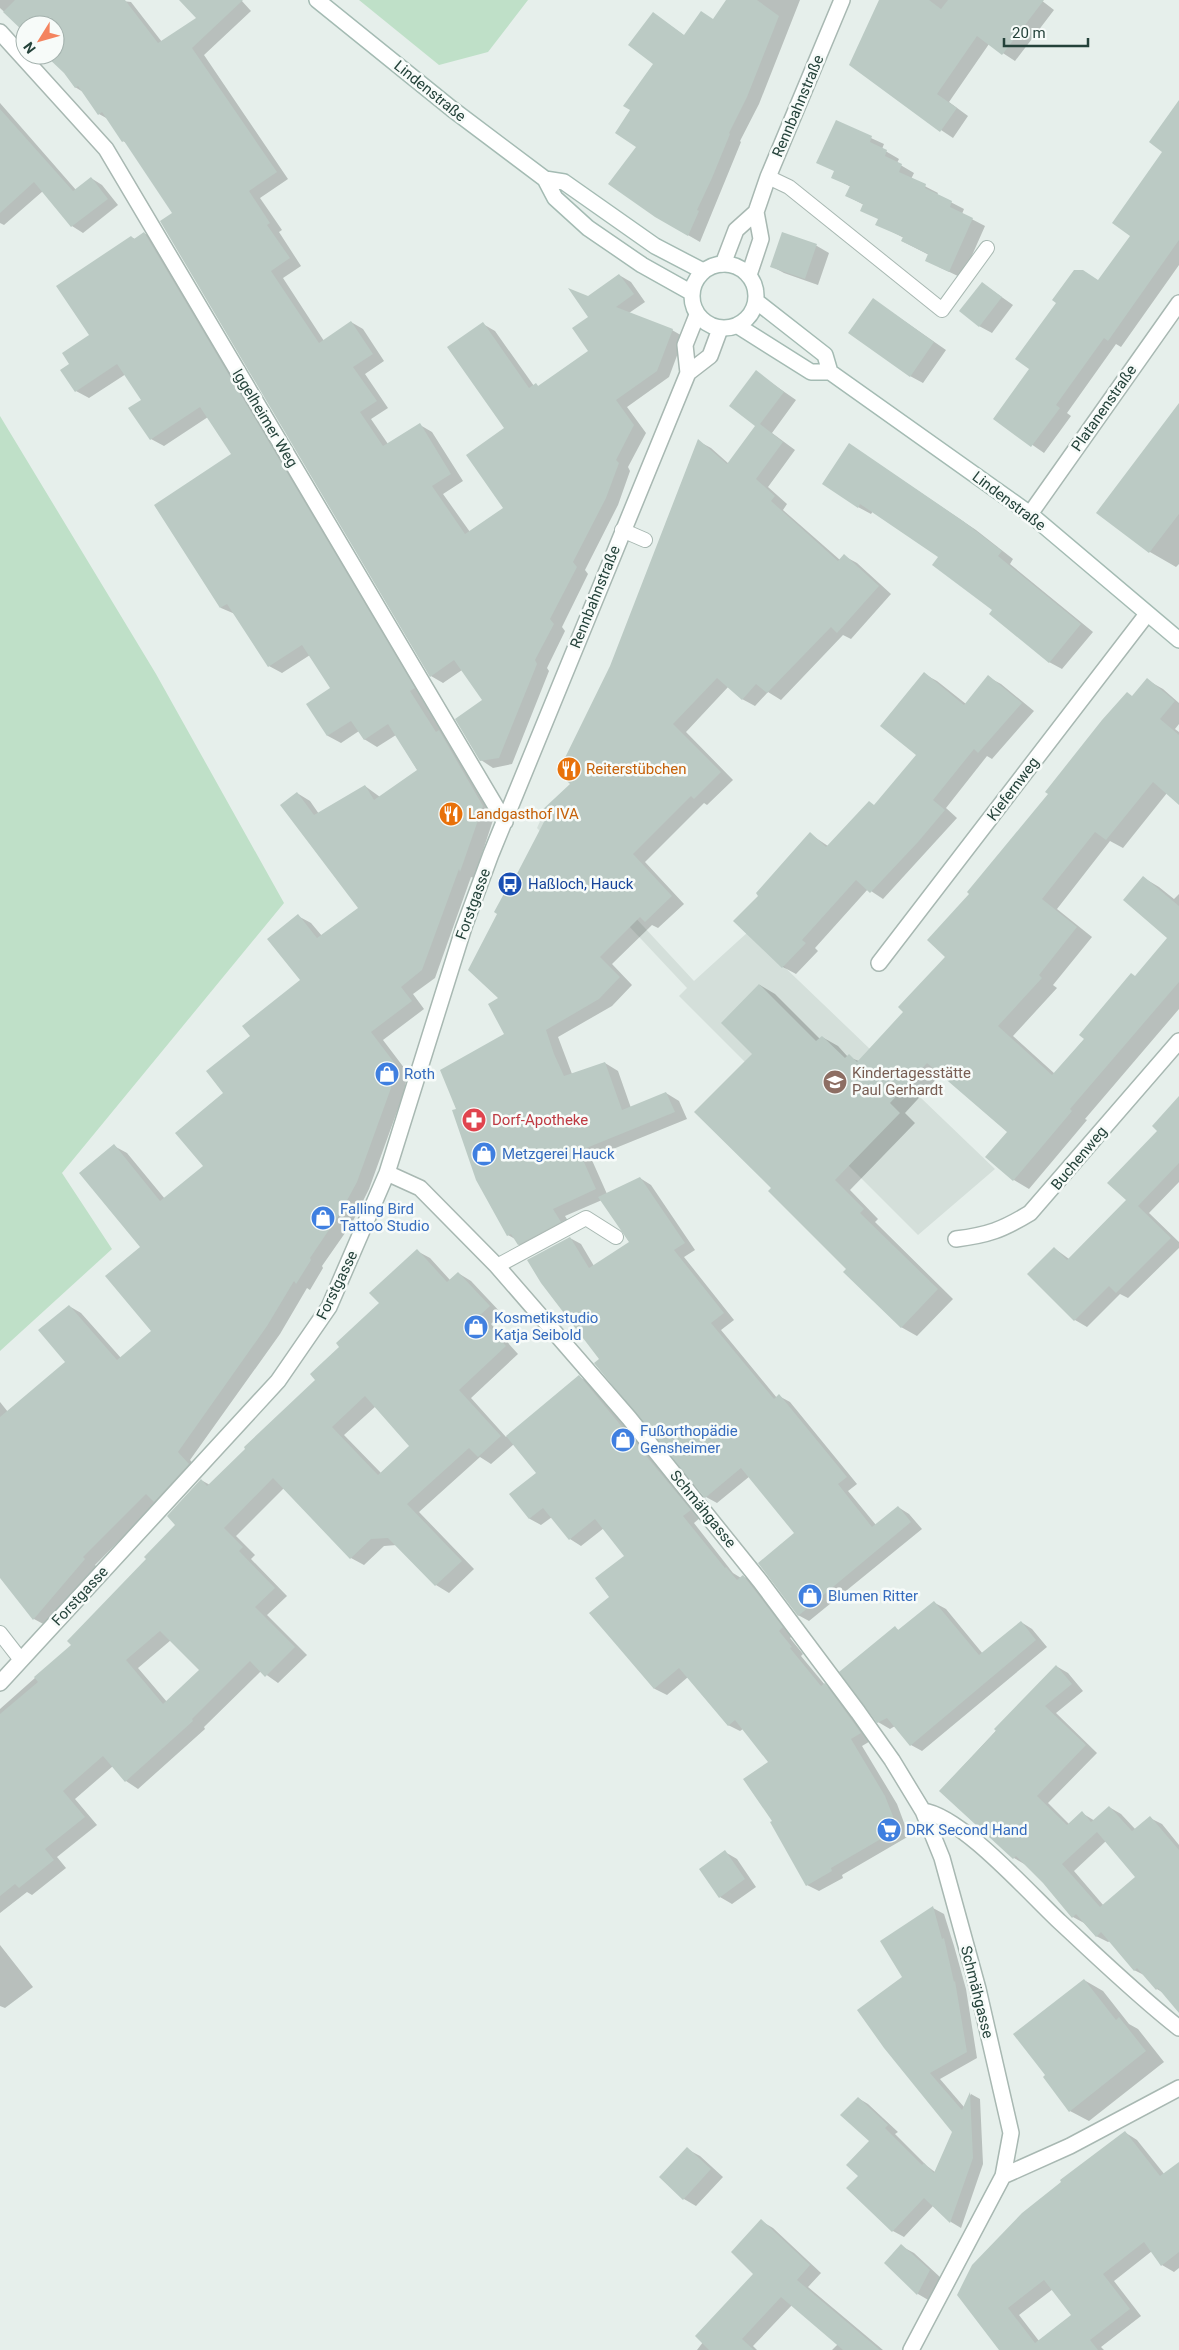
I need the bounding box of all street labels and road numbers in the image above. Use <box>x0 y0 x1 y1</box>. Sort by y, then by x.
street label: Rennbahnstraße <box>768 52 828 160</box>
street label: Lindenstraße <box>390 57 470 125</box>
street label: Platanenstraße <box>1068 361 1140 455</box>
street label: Iggelheimer Weg <box>229 365 301 471</box>
street label: Lindenstraße <box>969 468 1049 534</box>
street label: Rennbahnstraße <box>566 543 624 651</box>
street label: Kiefernweg <box>983 754 1043 824</box>
street label: Forstgasse <box>452 866 494 942</box>
street label: Buchenweg <box>1047 1122 1111 1194</box>
street label: Forstgasse <box>313 1248 361 1322</box>
street label: Schmähgasse <box>666 1467 740 1551</box>
street label: Forstgasse <box>48 1563 112 1629</box>
street label: Schmähgasse <box>957 1944 997 2040</box>

